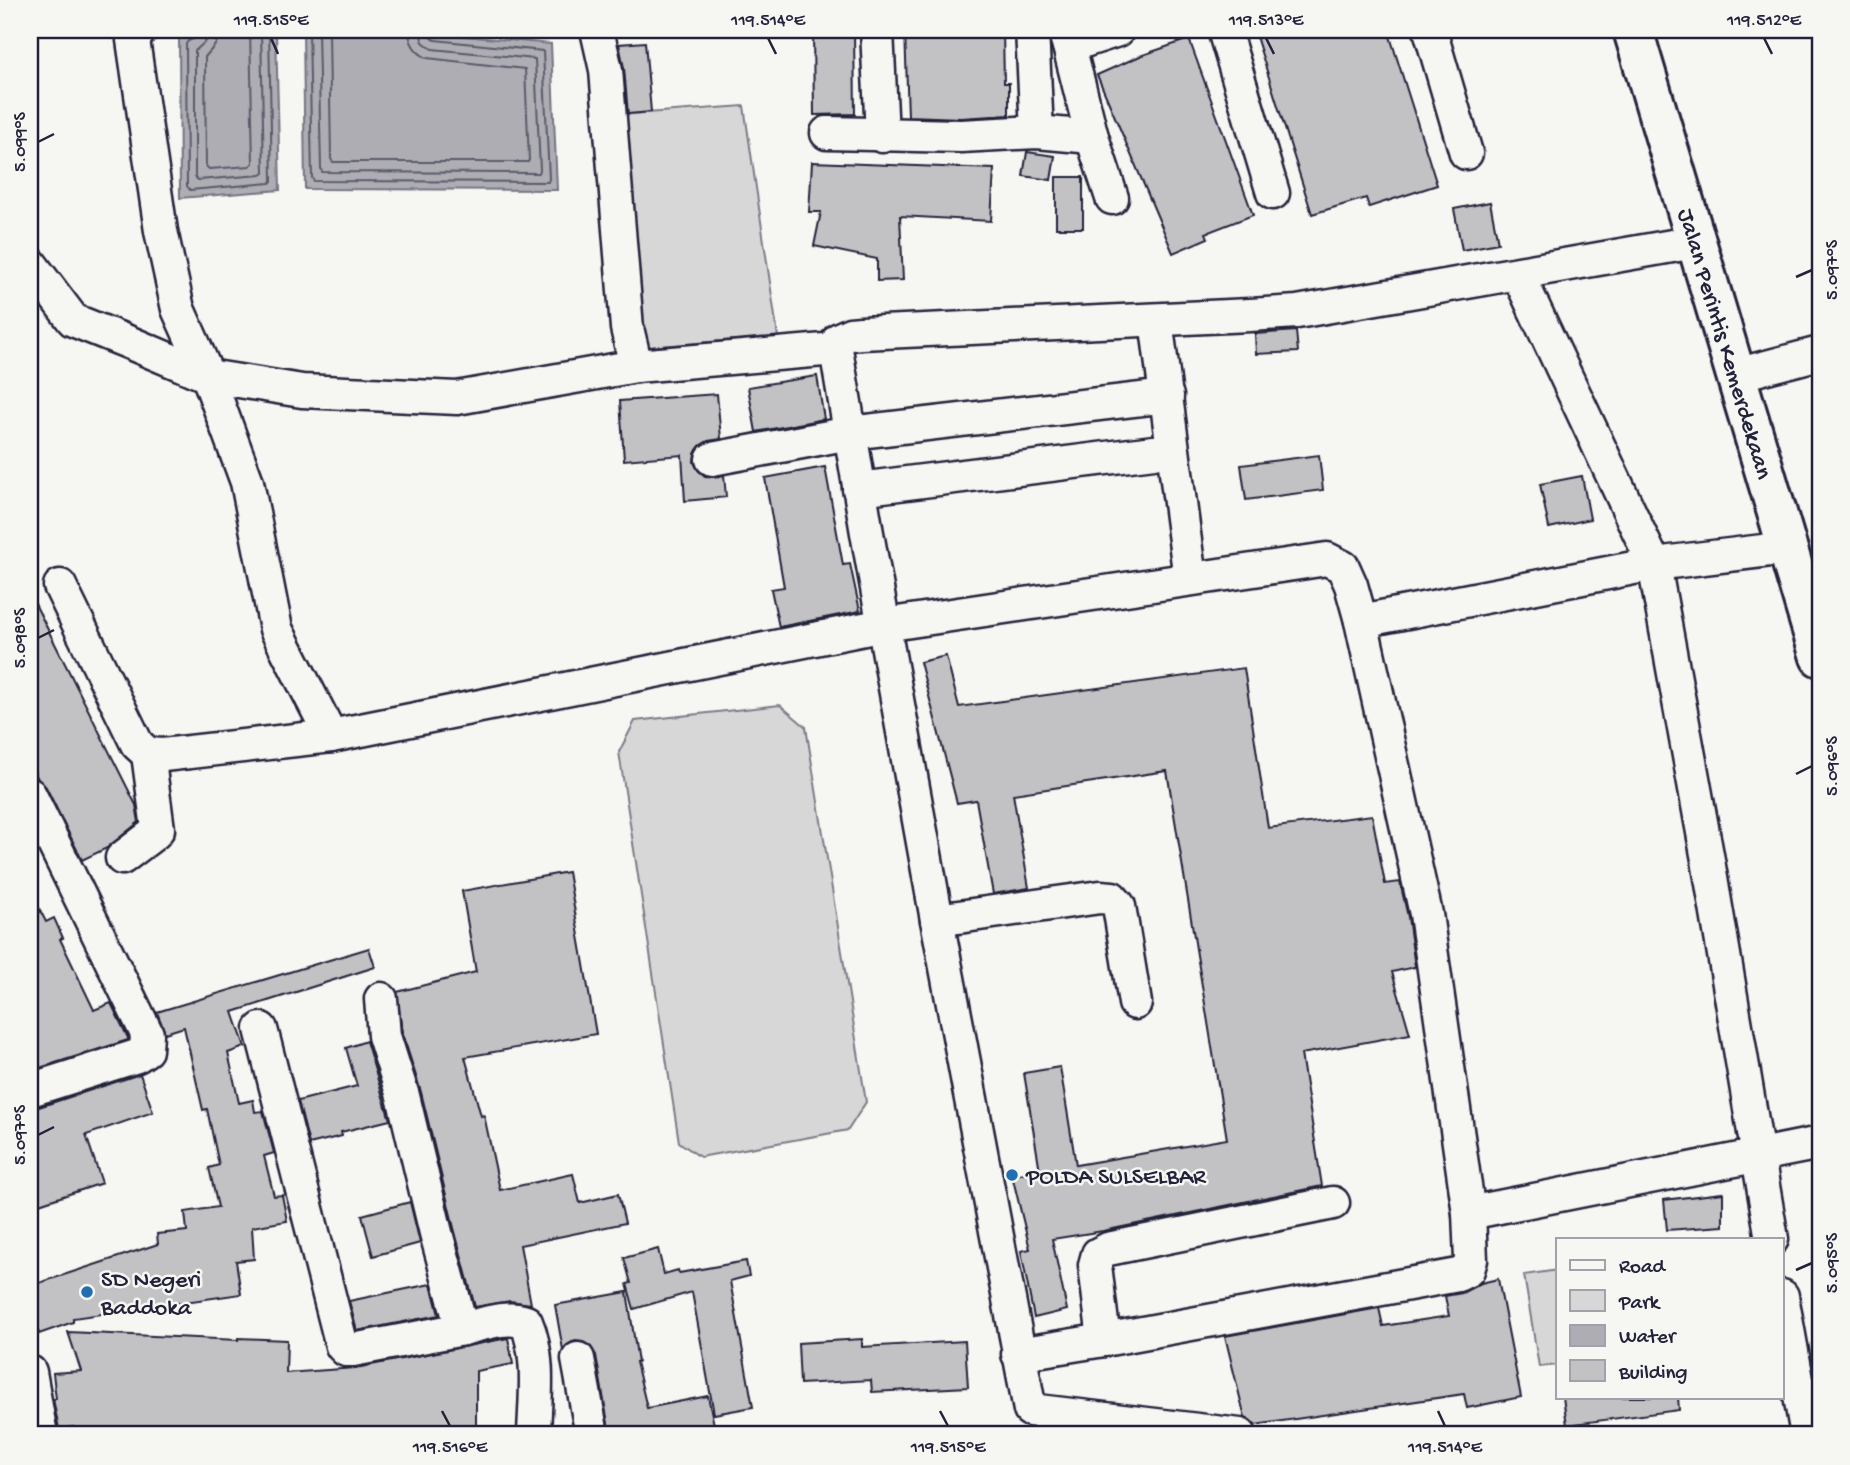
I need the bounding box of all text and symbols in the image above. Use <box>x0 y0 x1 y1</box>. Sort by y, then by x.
text: 119.515°E <box>233 11 309 32</box>
text: 119.514°E <box>730 11 806 32</box>
text: 119.513°E <box>1228 11 1304 32</box>
text: 119.512°E <box>1726 11 1802 32</box>
text: 5.099°S <box>11 111 32 172</box>
street label: Jalan Perintis Kemerdekaan <box>1669 206 1777 484</box>
text: 5.097°S <box>1823 239 1844 300</box>
text: 5.098°S <box>11 607 32 668</box>
text: 5.096°S <box>1823 735 1844 796</box>
text: 5.097°S <box>11 1104 32 1165</box>
place label: POLDA SULSELBAR <box>1025 1164 1207 1193</box>
marker: POLDA SULSELBAR <box>1004 1167 1020 1183</box>
text: 5.095°S <box>1823 1232 1844 1293</box>
legend <box>1556 1238 1784 1398</box>
text: Road <box>1619 1256 1667 1281</box>
place label: SD Negeri Baddoka <box>100 1267 201 1324</box>
marker: SD Negeri Baddoka <box>79 1284 95 1300</box>
text: Park <box>1618 1292 1662 1317</box>
text: Water <box>1619 1326 1677 1351</box>
text: Building <box>1618 1362 1688 1387</box>
text: 119.516°E <box>412 1438 488 1459</box>
text: 119.515°E <box>910 1438 986 1459</box>
text: 119.514°E <box>1407 1438 1483 1459</box>

